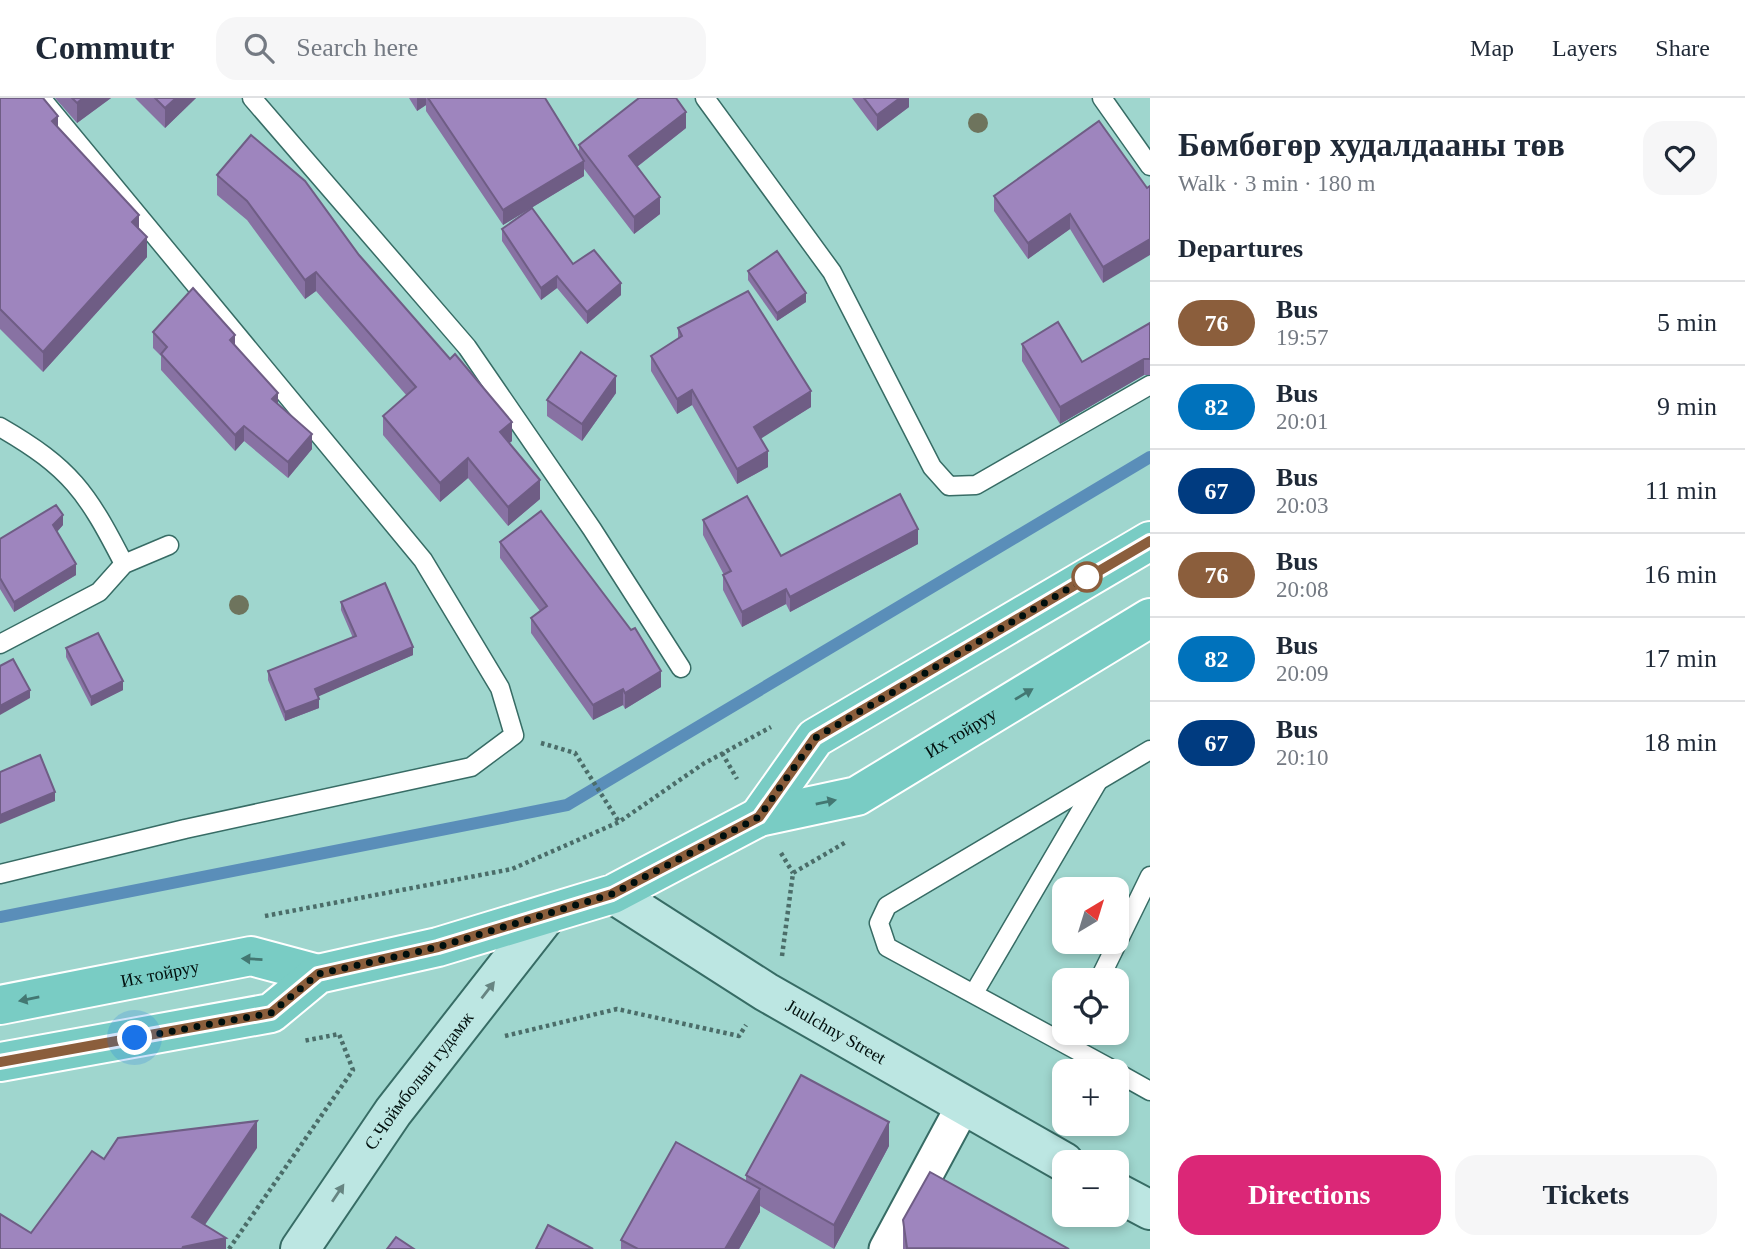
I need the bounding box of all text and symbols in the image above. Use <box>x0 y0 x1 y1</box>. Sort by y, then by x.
search box <box>216 17 706 80</box>
icon: search <box>240 29 278 67</box>
text: Commutr <box>35 30 174 66</box>
text: Search here <box>296 33 418 62</box>
text: Map <box>1470 35 1514 61</box>
text: Layers <box>1552 35 1617 61</box>
text: Share <box>1655 35 1710 61</box>
button: heart <box>1643 121 1717 195</box>
text: Бөмбөгөр худалдааны төв <box>1178 127 1565 163</box>
text: Walk · 3 min · 180 m <box>1178 171 1375 196</box>
text: Departures <box>1178 234 1303 263</box>
text: Bus <box>1276 295 1318 324</box>
text: 5 min <box>1657 308 1717 337</box>
text: 76 <box>1205 310 1229 336</box>
text: 19:57 <box>1276 325 1328 350</box>
text: Bus <box>1276 379 1318 408</box>
text: 9 min <box>1657 392 1717 421</box>
text: 82 <box>1205 394 1229 420</box>
text: 20:01 <box>1276 409 1328 434</box>
text: Bus <box>1276 463 1318 492</box>
text: 11 min <box>1645 476 1717 505</box>
text: 67 <box>1205 478 1229 504</box>
text: 20:03 <box>1276 493 1328 518</box>
text: Bus <box>1276 547 1318 576</box>
text: 16 min <box>1644 560 1717 589</box>
unlabelled marker <box>1072 562 1102 592</box>
text: 76 <box>1205 562 1229 588</box>
text: 20:08 <box>1276 577 1328 602</box>
text: Bus <box>1276 631 1318 660</box>
text: 17 min <box>1644 644 1717 673</box>
text: 82 <box>1205 646 1229 672</box>
text: 20:09 <box>1276 661 1328 686</box>
one-way arrow <box>1015 688 1034 700</box>
street label: Их тойруу <box>922 704 1000 762</box>
text: Bus <box>1276 715 1318 744</box>
text: 18 min <box>1644 728 1717 757</box>
text: 67 <box>1205 730 1229 756</box>
text: 20:10 <box>1276 745 1328 770</box>
one-way arrow <box>815 797 837 808</box>
north arrow <box>1052 877 1129 954</box>
map controls <box>1052 877 1129 1227</box>
one-way arrow <box>241 953 263 964</box>
street label: Их тойруу <box>119 956 201 991</box>
button: locate <box>1052 968 1129 1045</box>
one-way arrow <box>481 981 495 999</box>
one-way arrow <box>18 994 40 1005</box>
street label: Juulchny Street <box>782 995 889 1068</box>
street label: С.Чоймболын гудамж <box>360 1007 478 1154</box>
your location <box>117 1020 152 1055</box>
button: + <box>1052 1059 1129 1136</box>
button: − <box>1052 1150 1129 1227</box>
button: Directions <box>1178 1155 1441 1235</box>
button: Tickets <box>1455 1155 1717 1235</box>
one-way arrow <box>332 1183 345 1202</box>

